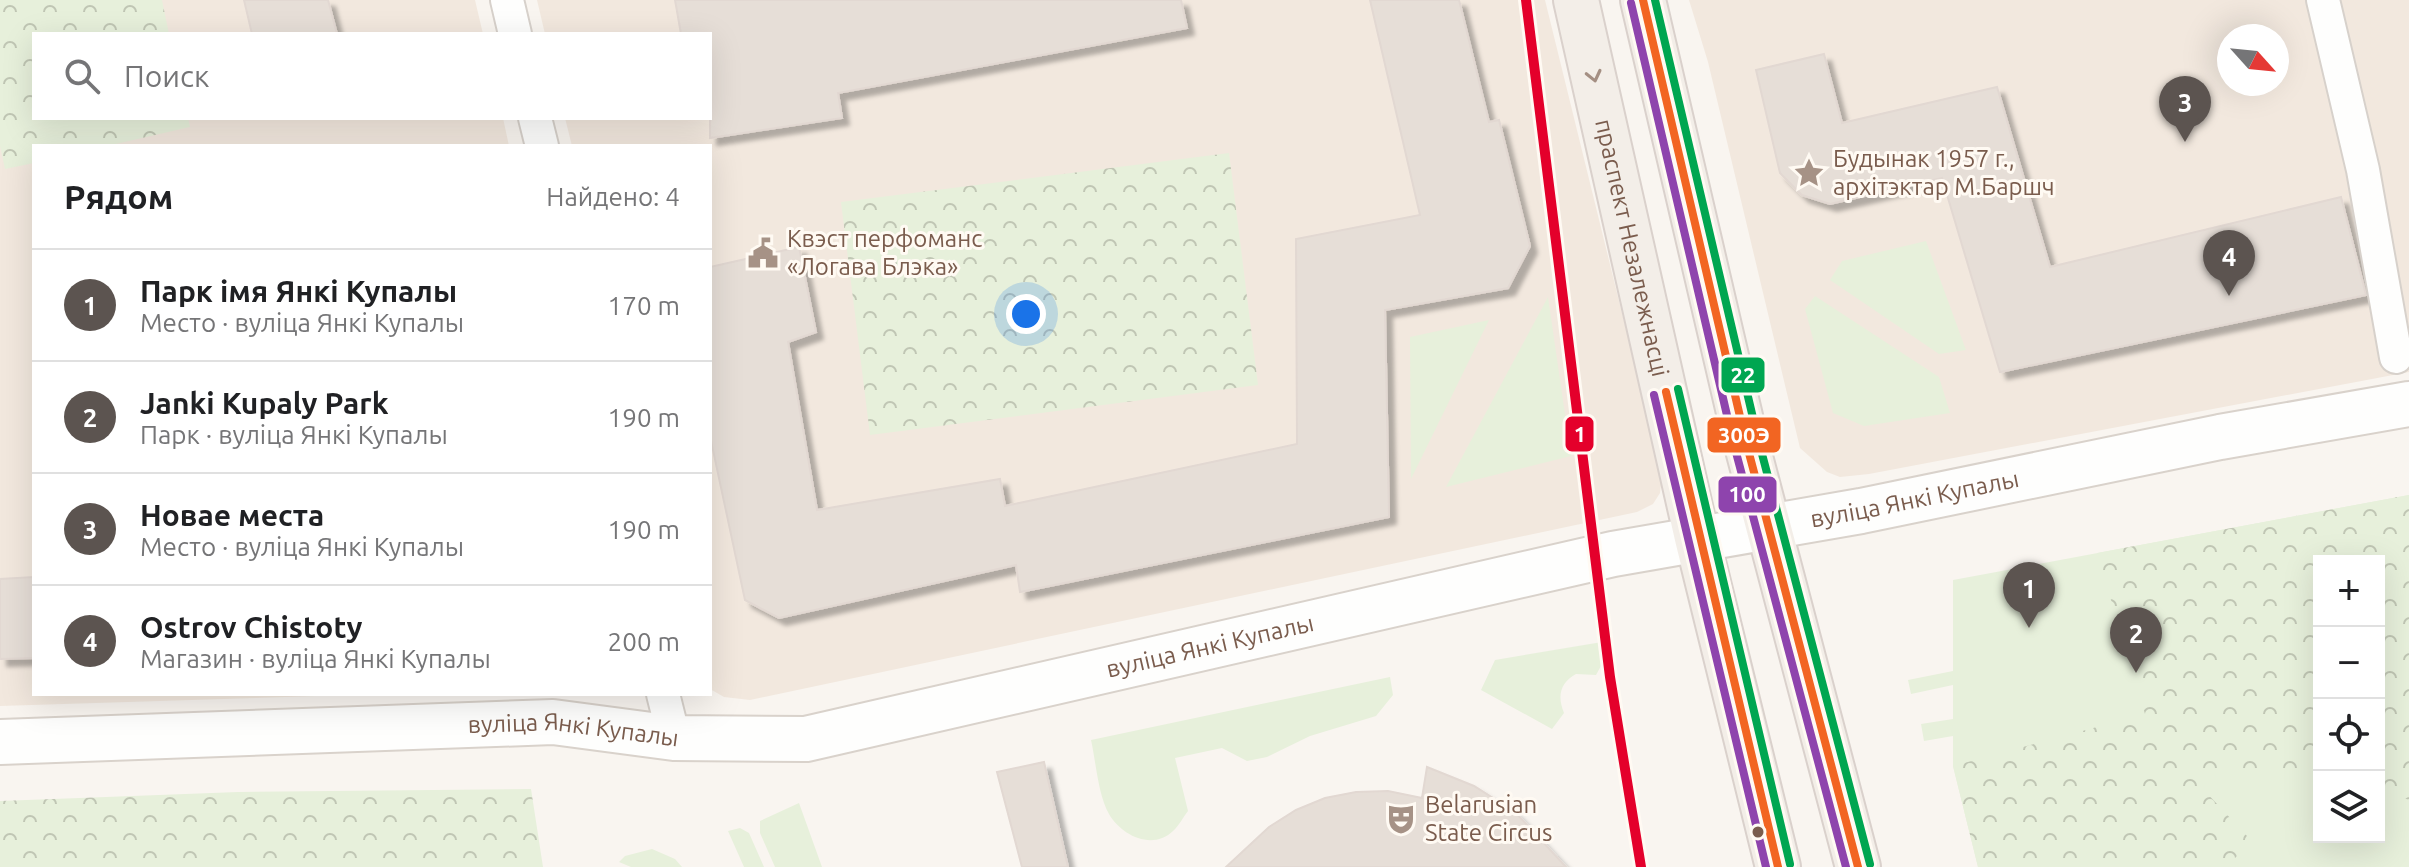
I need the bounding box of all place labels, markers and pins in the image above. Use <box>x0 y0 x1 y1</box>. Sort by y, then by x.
pin: 3 <box>2159 76 2211 142</box>
place label: Будынак 1957 г., архітэктар М.Баршч <box>1833 145 2055 200</box>
place icon: Будынак 1957 г., архітэктар М.Баршч <box>1792 156 1826 190</box>
place label: Квэст перфоманс «Логава Блэка» <box>787 225 982 280</box>
pin: 4 <box>2203 230 2255 296</box>
public building icon: Квэст перфоманс «Логава Блэка» <box>746 236 780 270</box>
pin: 1 <box>2003 562 2055 628</box>
pin: 2 <box>2110 607 2162 673</box>
place label: Belarusian State Circus <box>1425 791 1552 846</box>
theatre icon: Belarusian State Circus <box>1384 802 1418 836</box>
unlabelled marker <box>1750 824 1766 840</box>

